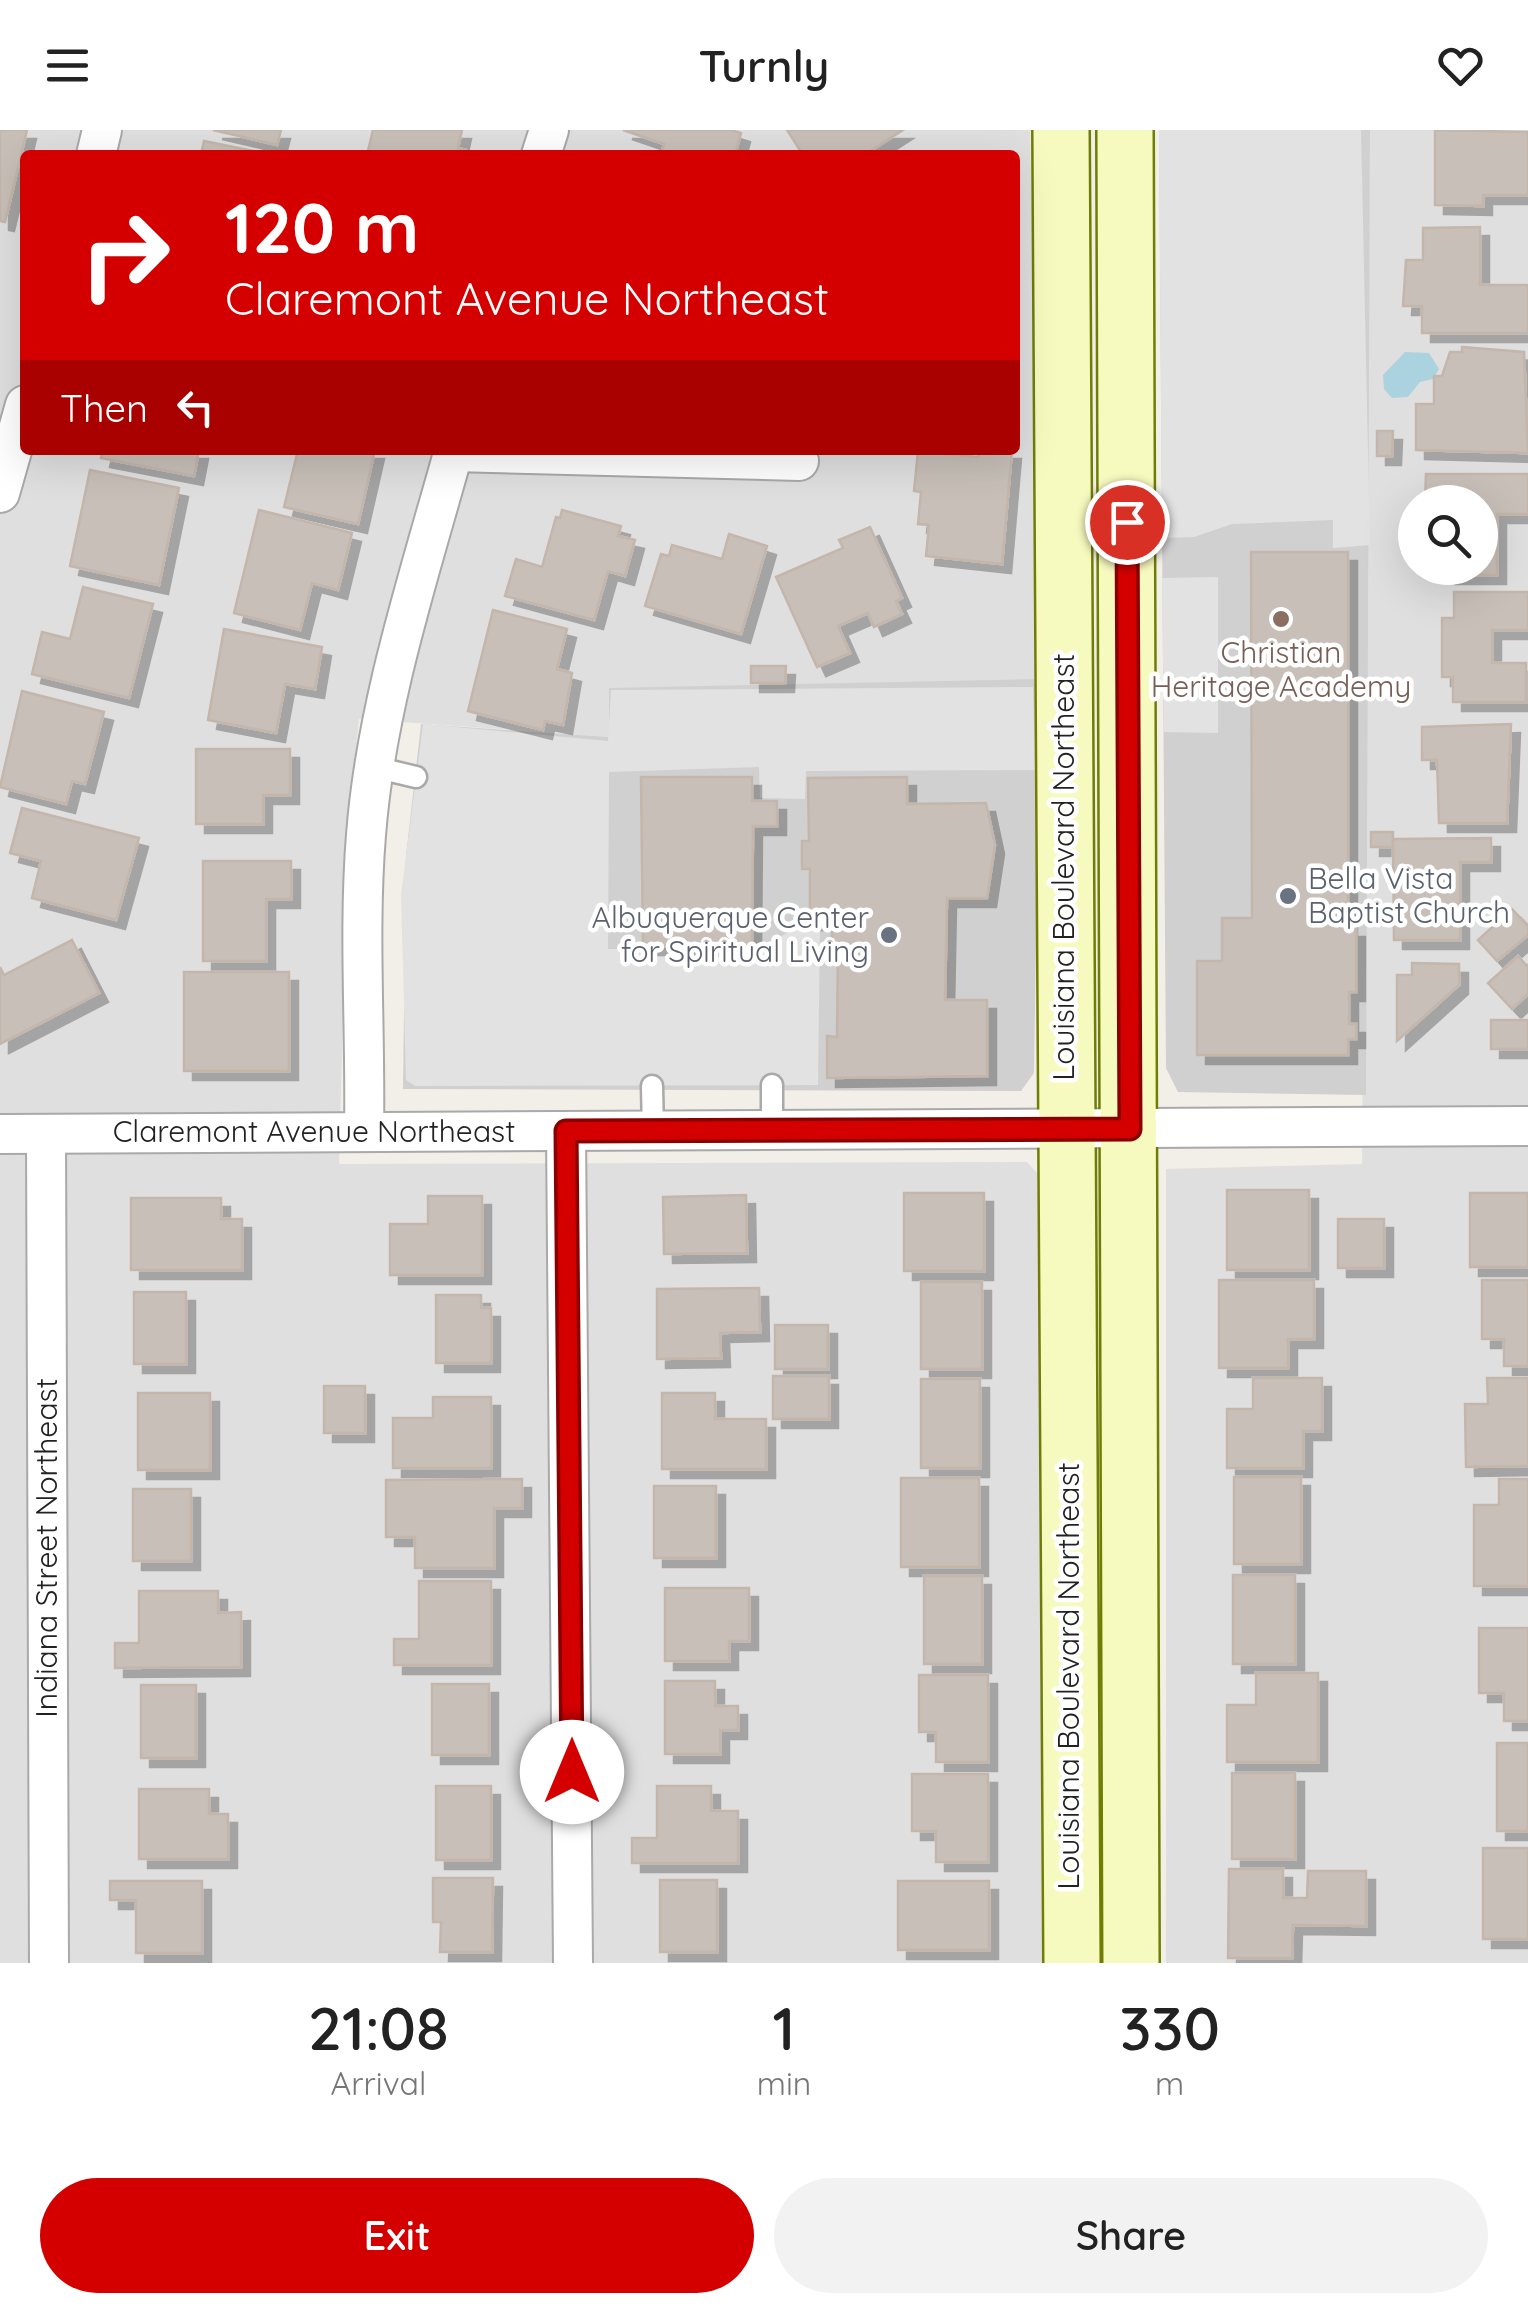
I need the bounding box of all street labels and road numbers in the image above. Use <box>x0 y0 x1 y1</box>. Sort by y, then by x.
street label: Louisiana Boulevard Northeast <box>1044 653 1082 1081</box>
street label: Claremont Avenue Northeast <box>113 1112 515 1150</box>
street label: Indiana Street Northeast <box>27 1378 65 1718</box>
street label: Louisiana Boulevard Northeast <box>1049 1462 1087 1890</box>

